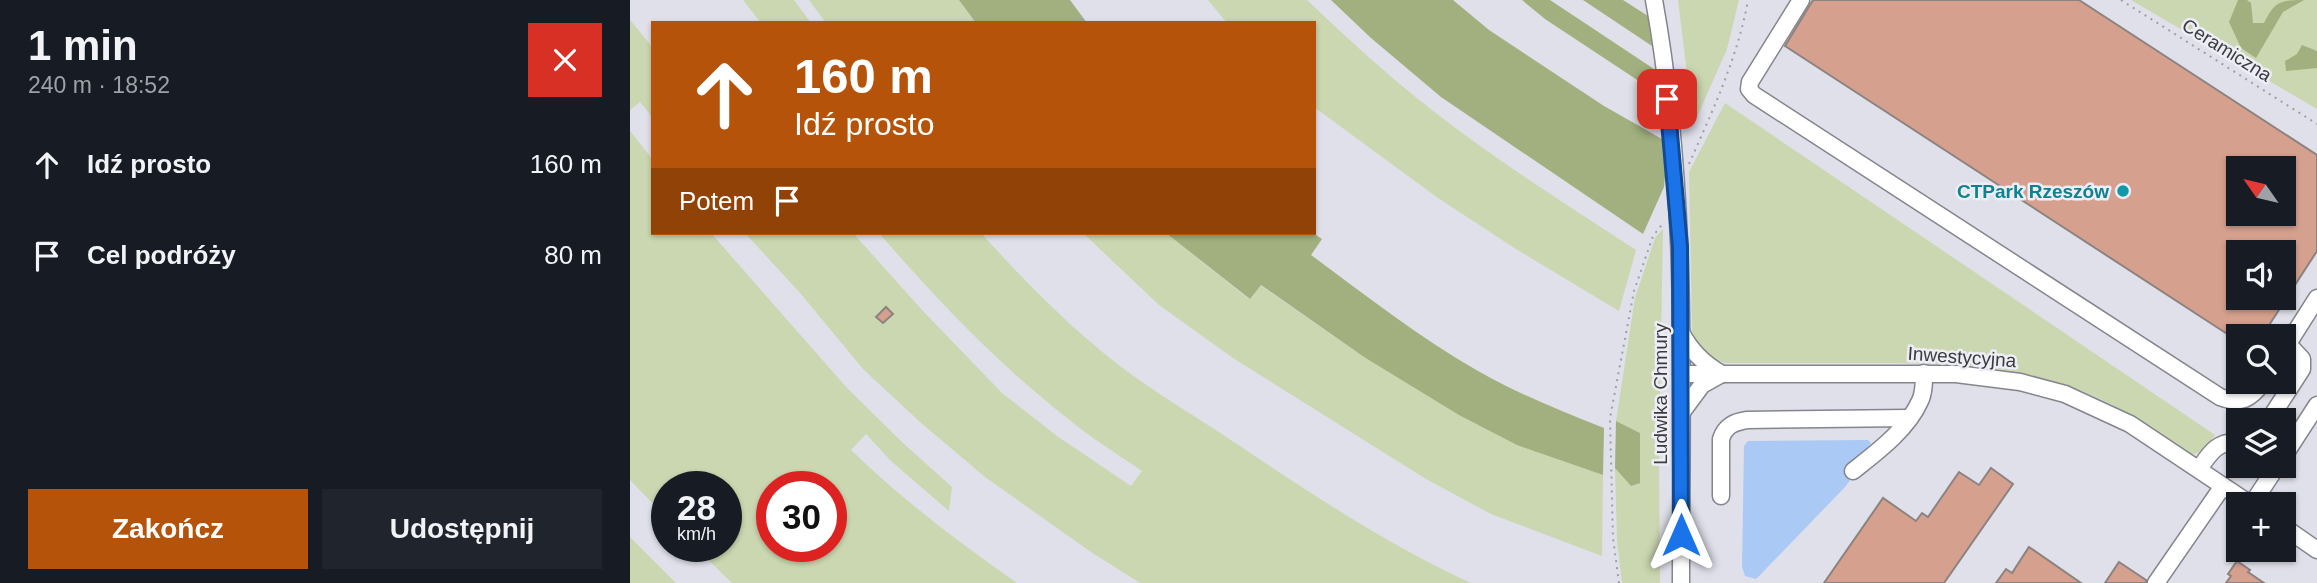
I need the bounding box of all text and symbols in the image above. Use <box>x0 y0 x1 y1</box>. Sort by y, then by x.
street label: Ceramiczna <box>2178 14 2276 86</box>
text: 1 min <box>28 22 138 69</box>
button: close <box>528 23 602 97</box>
icon: ahead <box>679 49 770 140</box>
text: 160 m <box>794 49 933 103</box>
pin <box>1637 69 1697 129</box>
text: 240 m · 18:52 <box>28 72 170 98</box>
icon: arrive <box>1648 80 1686 118</box>
text: Idź prosto <box>794 106 935 142</box>
icon: ahead <box>28 146 66 184</box>
text: Idź prosto <box>87 149 211 179</box>
text: 160 m <box>530 149 602 179</box>
north arrow <box>2226 156 2296 226</box>
map controls <box>2226 156 2296 562</box>
place label: CTPark Rzeszów <box>1957 181 2109 202</box>
icon: arrive <box>768 182 806 220</box>
marker: CTPark Rzeszów <box>2115 183 2131 199</box>
text: Potem <box>679 186 754 216</box>
icon: arrive <box>28 237 66 275</box>
text: Cel podróży <box>87 240 236 270</box>
text: 80 m <box>544 240 602 270</box>
button: sound <box>2226 240 2296 310</box>
street label: Ludwika Chmury <box>1650 323 1671 465</box>
button: search <box>2226 324 2296 394</box>
street label: Inwestycyjna <box>1907 343 2017 371</box>
button: layers <box>2226 408 2296 478</box>
speed limit sign: 30 <box>756 471 847 562</box>
text: 28 <box>677 488 716 527</box>
button: Zakończ <box>28 489 308 569</box>
button: Udostępnij <box>322 489 602 569</box>
button: + <box>2226 492 2296 562</box>
position arrow <box>1644 498 1718 572</box>
text: km/h <box>677 524 716 544</box>

